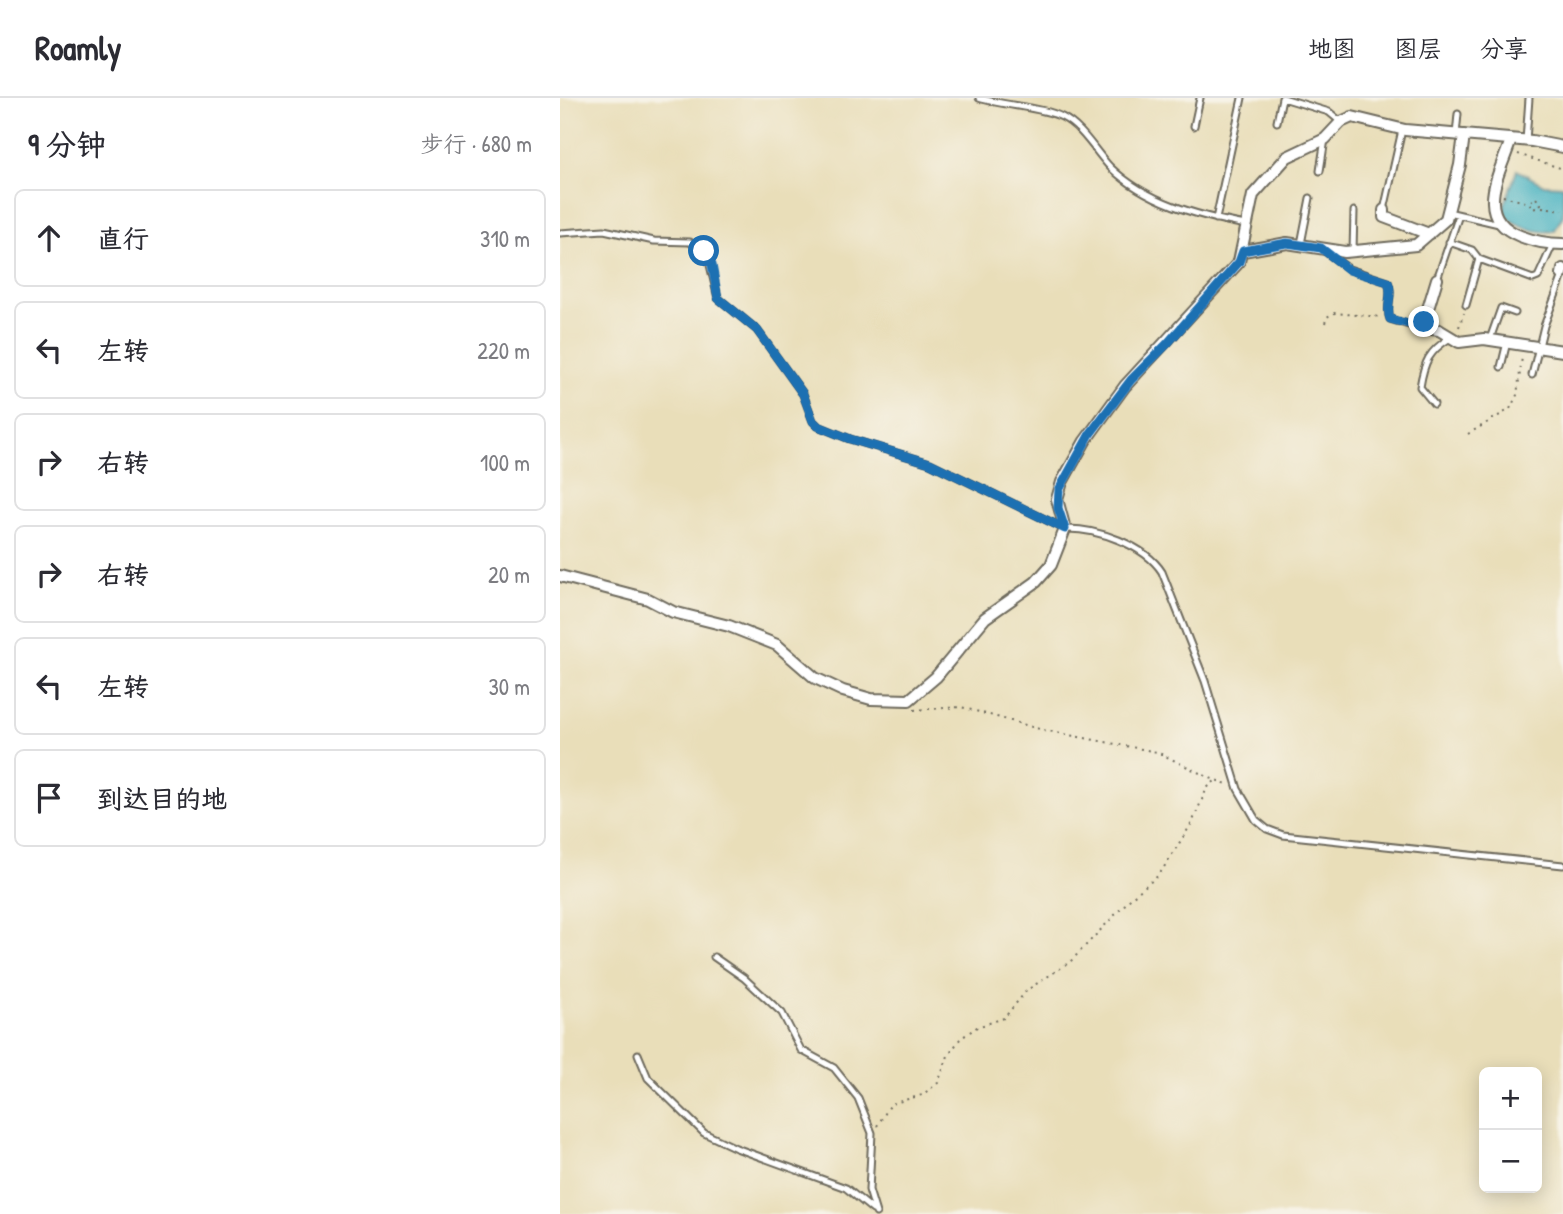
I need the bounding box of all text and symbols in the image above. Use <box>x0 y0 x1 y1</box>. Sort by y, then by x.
text: Roamly <box>35 26 121 70</box>
text: 地图 <box>1308 32 1356 64</box>
text: 图层 <box>1394 32 1442 64</box>
text: 分享 <box>1480 32 1528 64</box>
text: 9 分钟 <box>28 124 106 164</box>
text: 步行 · 680 m <box>420 128 532 159</box>
icon: ahead <box>30 219 68 257</box>
text: 直行 <box>97 221 149 256</box>
text: 310 m <box>480 223 530 254</box>
route start <box>688 235 719 266</box>
route end <box>1408 306 1439 337</box>
icon: left <box>30 331 68 369</box>
text: 左转 <box>97 333 149 368</box>
text: 220 m <box>477 335 530 366</box>
icon: right <box>30 443 68 481</box>
text: 右转 <box>97 445 149 480</box>
text: 100 m <box>480 447 530 478</box>
icon: right <box>30 555 68 593</box>
text: 右转 <box>97 557 149 592</box>
text: 20 m <box>488 559 530 590</box>
icon: left <box>30 667 68 705</box>
text: 左转 <box>97 669 149 704</box>
text: 30 m <box>488 671 530 702</box>
icon: arrive <box>30 779 68 817</box>
text: 到达目的地 <box>97 781 227 816</box>
map controls <box>1479 1067 1542 1193</box>
button: + <box>1479 1067 1542 1130</box>
button: − <box>1479 1130 1542 1193</box>

